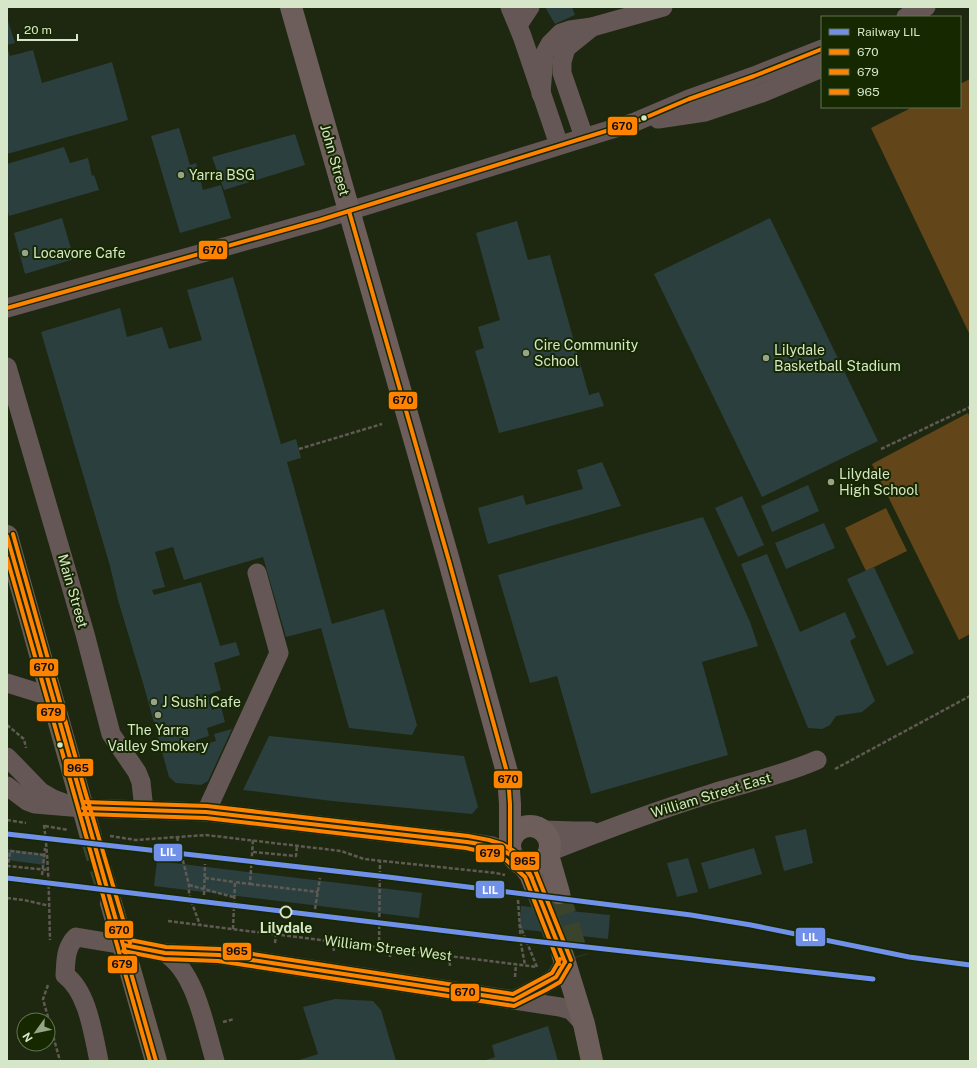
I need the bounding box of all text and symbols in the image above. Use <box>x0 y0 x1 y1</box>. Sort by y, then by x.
scale bar <box>18 16 77 42</box>
legend <box>821 16 961 108</box>
text: 20 m <box>24 23 52 37</box>
text: Railway LIL <box>857 25 920 39</box>
text: 670 <box>857 45 879 59</box>
text: 679 <box>857 65 879 79</box>
text: 965 <box>857 85 880 99</box>
unlabelled marker <box>639 113 649 123</box>
line badge: 670 <box>607 116 638 136</box>
text: 670 <box>612 120 632 132</box>
street label: John Street <box>317 122 353 198</box>
place label: Yarra BSG <box>189 167 255 183</box>
marker: Yarra BSG <box>176 170 186 180</box>
line badge: 670 <box>198 240 228 260</box>
text: 670 <box>203 244 223 256</box>
place label: Locavore Cafe <box>33 245 126 261</box>
marker: Locavore Cafe <box>20 248 30 258</box>
place label: Cire Community School <box>534 337 639 369</box>
place label: Lilydale Basketball Stadium <box>774 342 901 374</box>
marker: Cire Community School <box>521 348 531 358</box>
marker: Lilydale Basketball Stadium <box>761 353 771 363</box>
line badge: 670 <box>388 391 418 410</box>
text: 670 <box>393 394 413 406</box>
place label: Lilydale High School <box>839 466 918 498</box>
marker: Lilydale High School <box>826 477 836 487</box>
street label: Main Street <box>55 552 91 630</box>
line badge: 670 <box>29 658 59 677</box>
text: 670 <box>34 661 54 673</box>
place label: J Sushi Cafe <box>162 694 241 710</box>
marker: J Sushi Cafe <box>149 697 159 707</box>
line badge: 679 <box>36 703 66 722</box>
text: 679 <box>40 706 62 718</box>
marker: The Yarra Valley Smokery <box>153 710 163 720</box>
place label: The Yarra Valley Smokery <box>107 722 209 754</box>
unlabelled marker <box>55 740 65 750</box>
line badge: 965 <box>63 758 94 777</box>
text: 965 <box>67 762 89 774</box>
street label: William Street East <box>649 769 773 821</box>
line badge: 670 <box>493 770 523 789</box>
text: 670 <box>498 773 518 785</box>
line badge: LIL <box>153 843 183 862</box>
line badge: 679 <box>475 844 505 863</box>
text: LIL <box>160 846 176 858</box>
text: 679 <box>479 847 501 859</box>
line badge: 965 <box>510 851 540 871</box>
text: 965 <box>514 855 536 867</box>
line badge: LIL <box>475 880 505 899</box>
text: LIL <box>482 884 498 896</box>
marker: Lilydale <box>279 905 293 919</box>
line badge: 670 <box>104 920 134 939</box>
place label: Lilydale <box>260 920 312 936</box>
text: 670 <box>109 924 129 936</box>
line badge: LIL <box>795 927 826 947</box>
text: LIL <box>802 931 818 943</box>
street label: William Street West <box>323 932 453 964</box>
line badge: 965 <box>222 942 252 961</box>
text: 965 <box>226 945 248 957</box>
line badge: 679 <box>107 955 138 974</box>
text: 679 <box>111 958 133 970</box>
line badge: 670 <box>450 983 480 1002</box>
text: 670 <box>455 986 475 998</box>
north arrow <box>16 1012 56 1052</box>
text: N <box>20 1031 35 1044</box>

